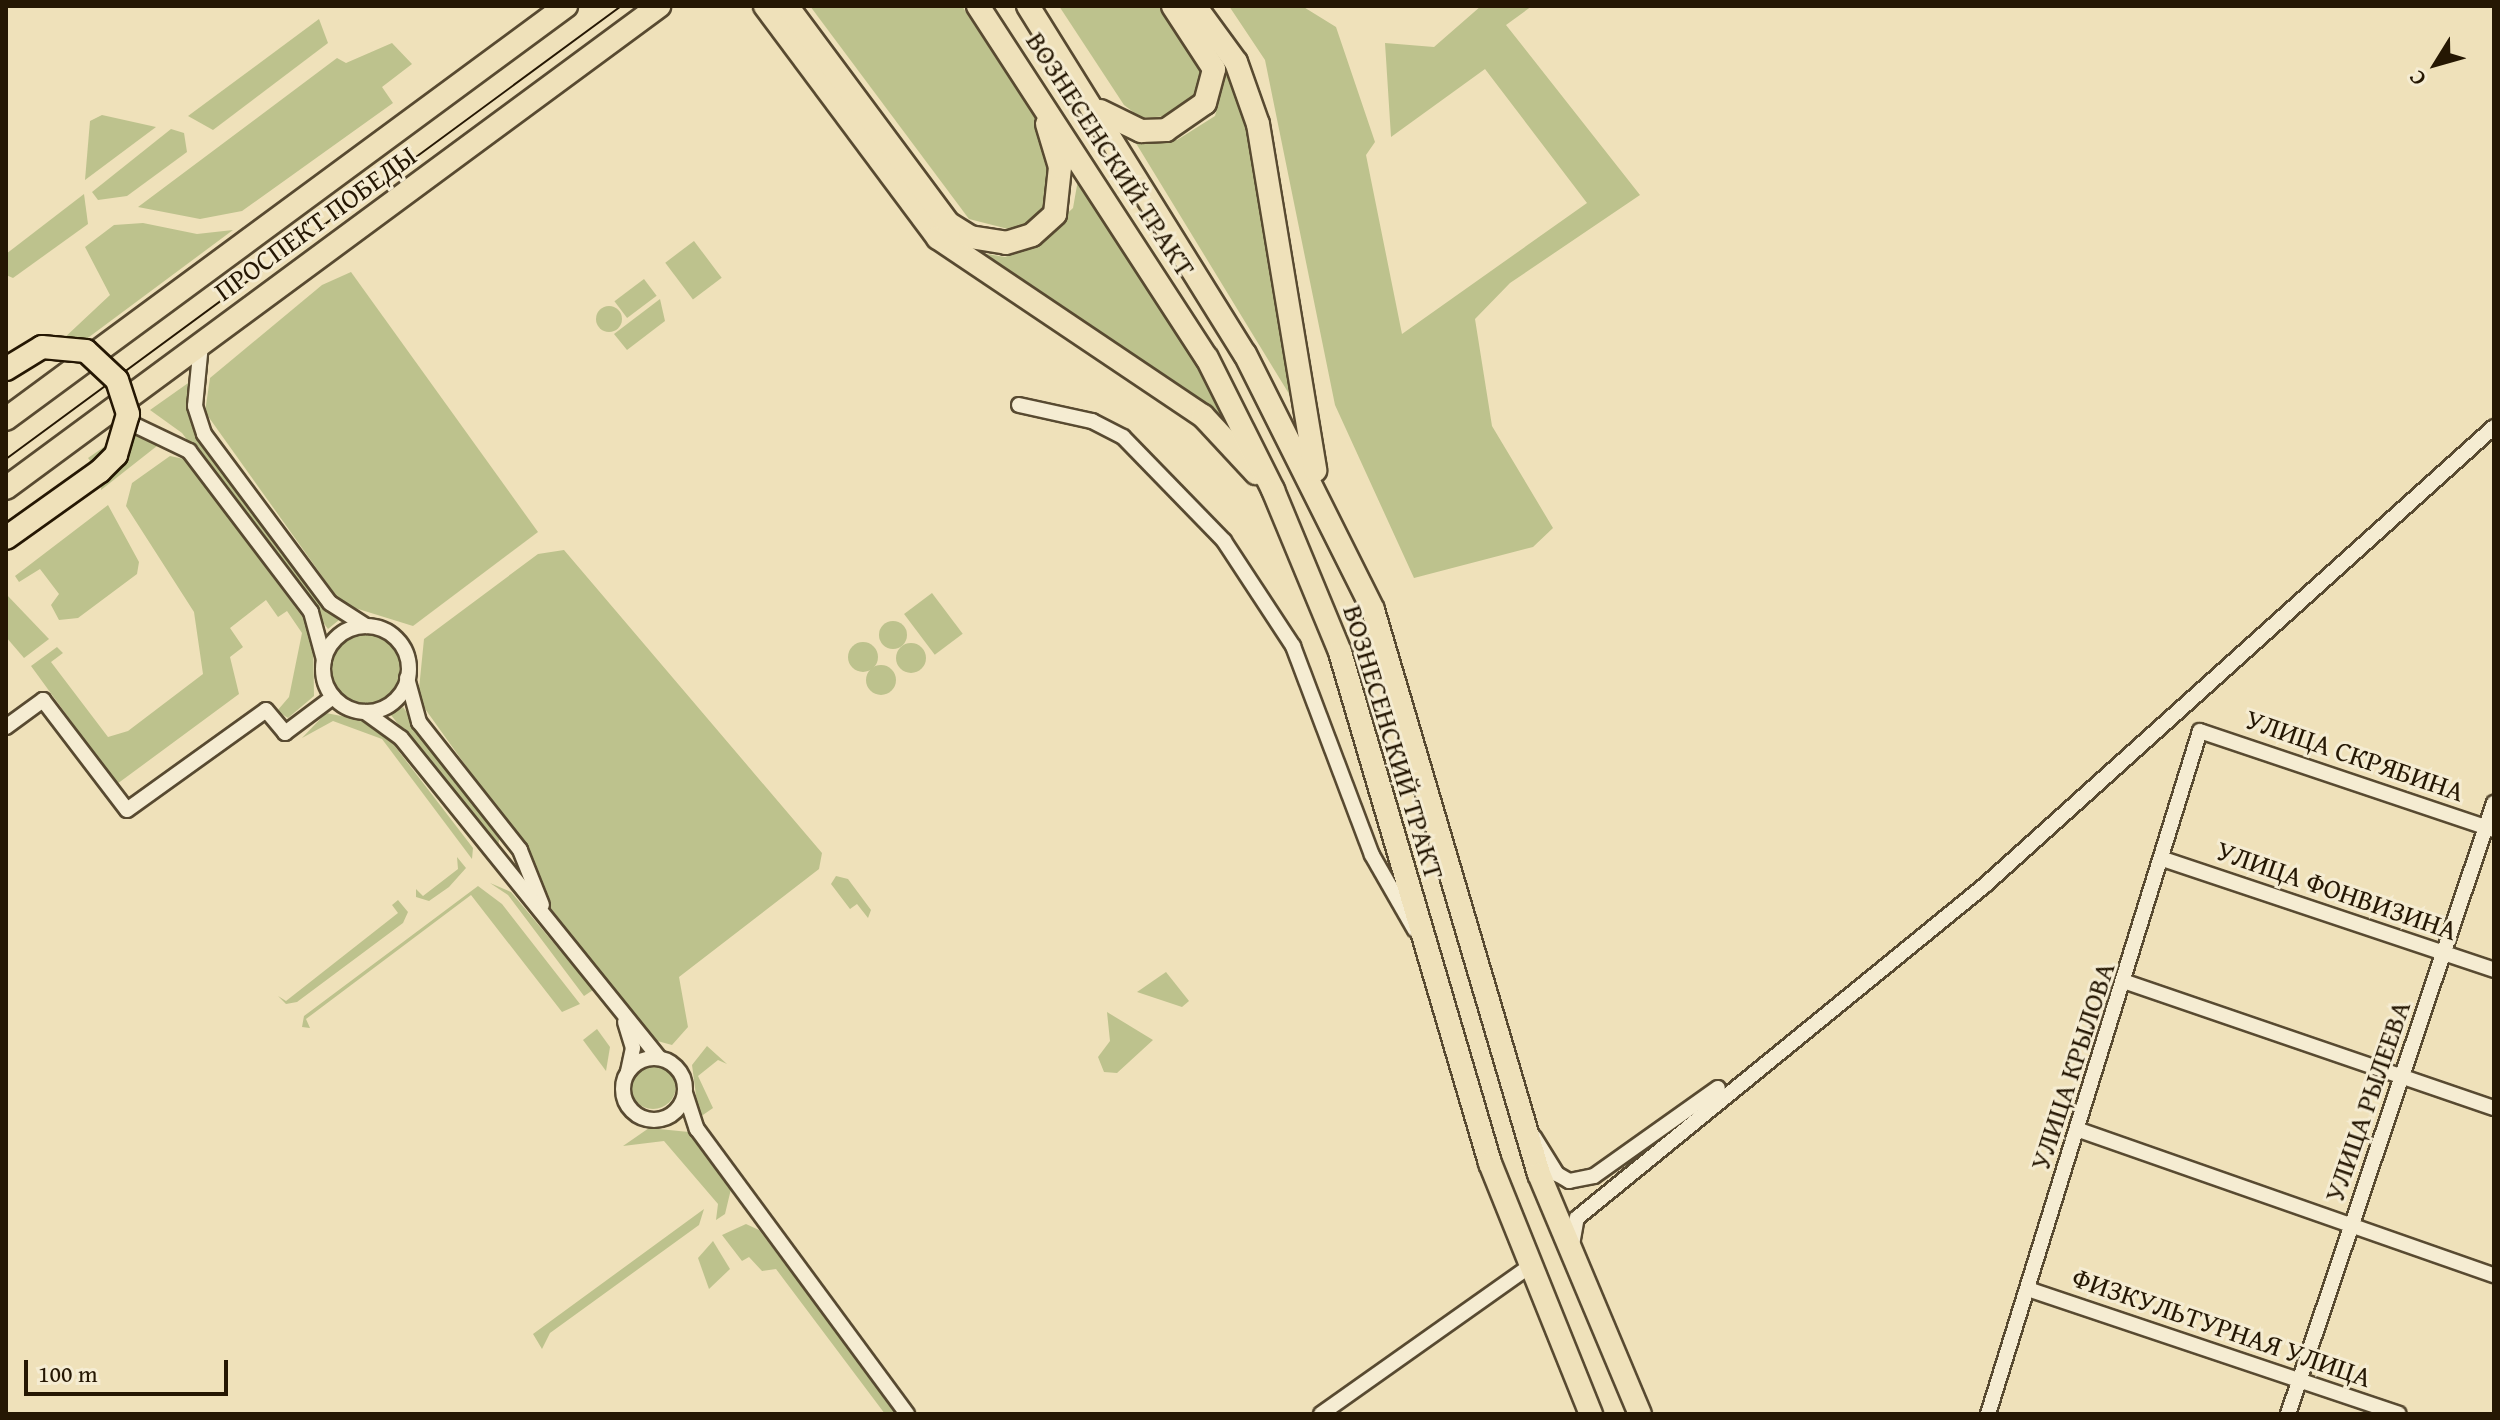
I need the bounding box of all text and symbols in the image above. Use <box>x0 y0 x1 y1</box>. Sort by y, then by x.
north arrow <box>2396 24 2476 104</box>
street label: ВОЗНЕСЕНСКИЙ ТРАКТ <box>1019 25 1203 283</box>
text: С <box>2400 64 2433 93</box>
street label: ПРОСПЕКТ ПОБЕДЫ <box>208 139 422 307</box>
street label: ВОЗНЕСЕНСКИЙ ТРАКТ <box>1336 601 1452 883</box>
street label: УЛИЦА СКРЯБИНА <box>2241 702 2469 808</box>
street label: УЛИЦА ФОНВИЗИНА <box>2212 833 2462 947</box>
street label: УЛИЦА КРЫЛОВА <box>2023 958 2121 1174</box>
street label: УЛИЦА РЫЛЕЕВА <box>2317 996 2417 1206</box>
street label: ФИЗКУЛЬТУРНАЯ УЛИЦА <box>2068 1260 2376 1394</box>
scale bar <box>28 1344 232 1394</box>
text: 100 m <box>38 1356 98 1391</box>

